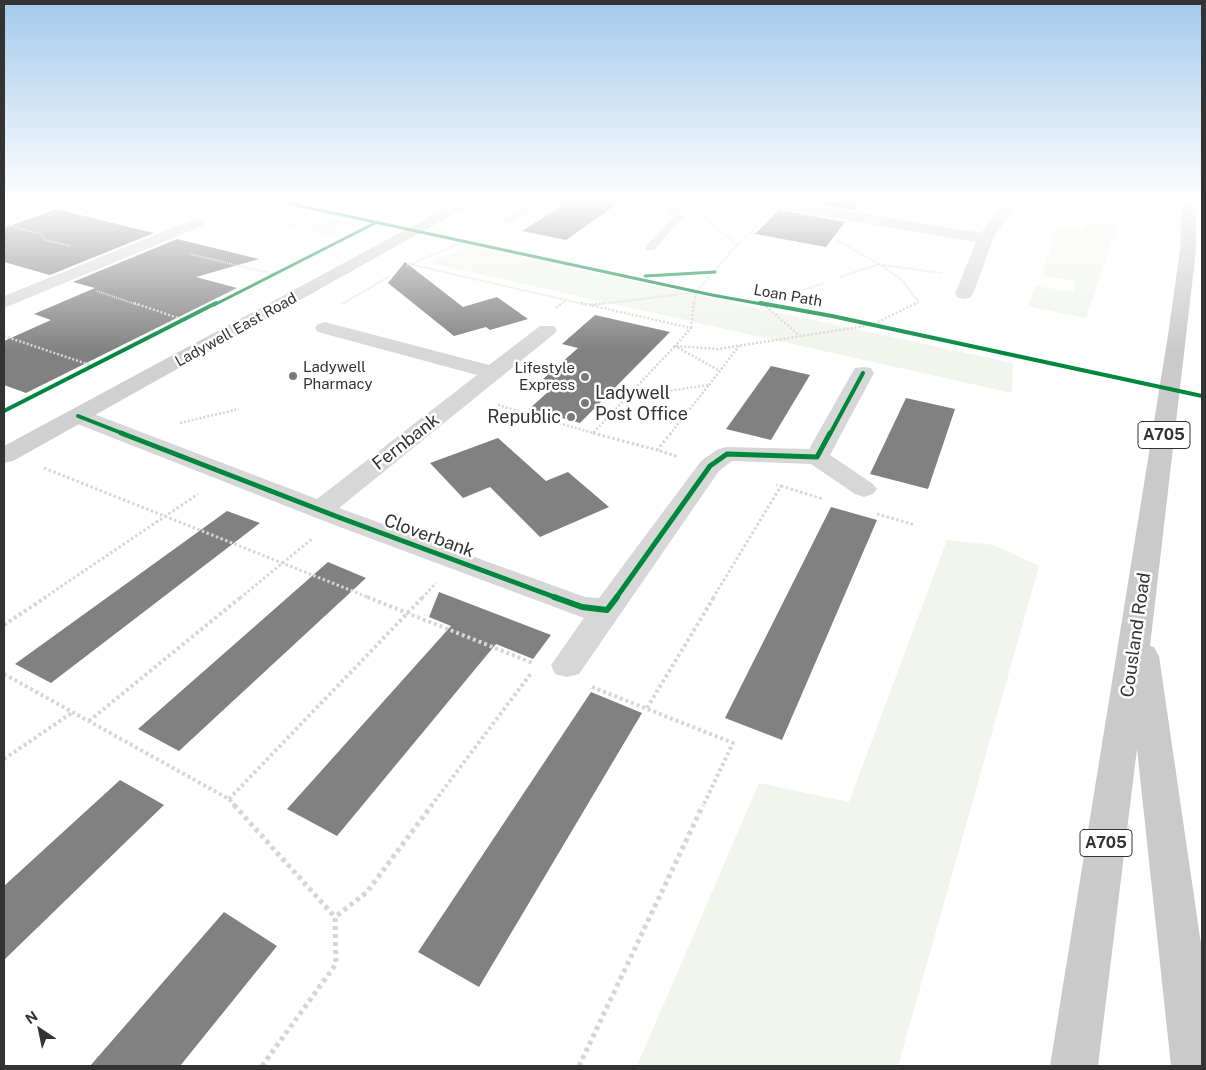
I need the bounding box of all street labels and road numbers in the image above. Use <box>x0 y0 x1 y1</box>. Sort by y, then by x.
street label: Loan Path <box>752 281 824 311</box>
street label: Ladywell East Road <box>172 289 300 371</box>
street label: Fernbank <box>368 409 444 475</box>
road number: A705 <box>1138 422 1190 448</box>
street label: Cloverbank <box>381 510 477 562</box>
street label: Cousland Road <box>1117 571 1155 699</box>
road number: A705 <box>1080 830 1132 856</box>

